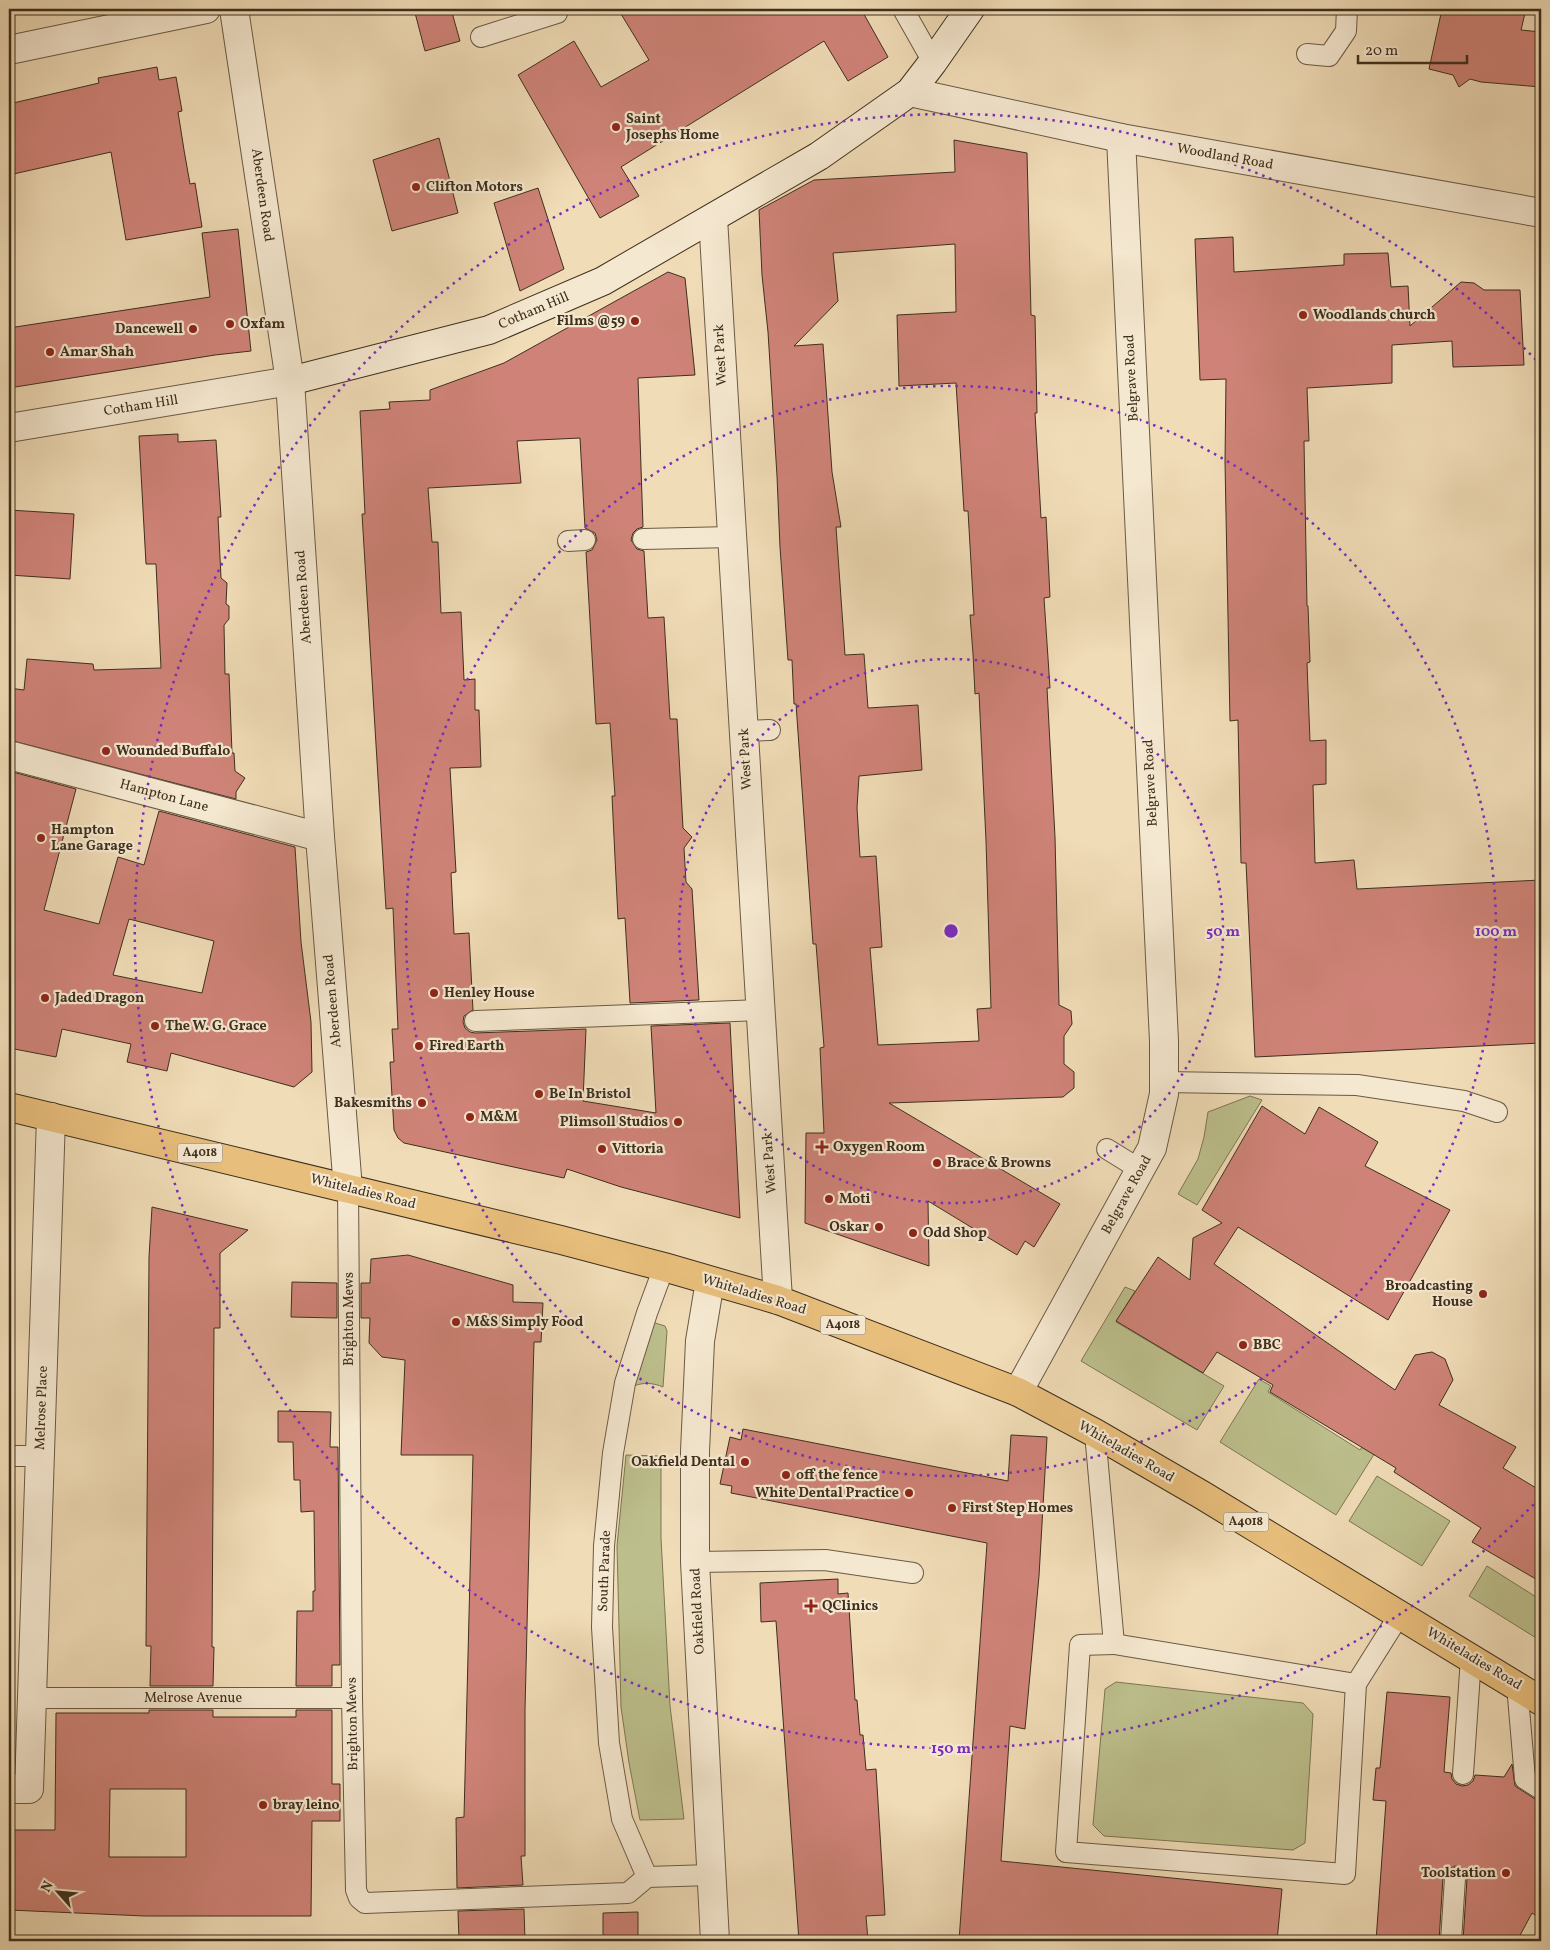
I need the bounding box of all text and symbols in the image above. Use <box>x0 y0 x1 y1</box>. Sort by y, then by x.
scale bar <box>1358 32 1466 64</box>
text: 20 m <box>1365 41 1398 62</box>
place label: Saint Josephs Home <box>625 110 719 145</box>
marker: Saint Josephs Home <box>610 121 622 133</box>
street label: Woodland Road <box>1175 139 1275 175</box>
street label: Aberdeen Road <box>246 147 278 243</box>
place label: Clifton Motors <box>426 178 523 197</box>
marker: Clifton Motors <box>410 181 422 193</box>
street label: Cotham Hill <box>496 288 572 334</box>
place label: Woodlands church <box>1313 306 1436 325</box>
marker: Woodlands church <box>1297 309 1309 321</box>
place label: Films @59 <box>556 312 625 331</box>
place label: Oxfam <box>240 315 286 334</box>
marker: Films @59 <box>629 315 641 327</box>
marker: Oxfam <box>224 318 236 330</box>
place label: Dancewell <box>115 320 183 339</box>
marker: Dancewell <box>187 323 199 335</box>
street label: West Park <box>710 323 732 386</box>
street label: Belgrave Road <box>1120 334 1144 422</box>
place label: Amar Shah <box>60 343 134 362</box>
marker: Amar Shah <box>44 346 56 358</box>
street label: Cotham Hill <box>102 391 180 421</box>
street label: Aberdeen Road <box>291 549 317 645</box>
street label: West Park <box>735 727 757 790</box>
street label: Belgrave Road <box>1139 739 1163 827</box>
place label: Wounded Buffalo <box>116 742 230 761</box>
marker: Wounded Buffalo <box>100 745 112 757</box>
street label: Hampton Lane <box>118 775 211 817</box>
place label: Hampton Lane Garage <box>51 821 133 856</box>
marker: Hampton Lane Garage <box>35 832 47 844</box>
centre of rings <box>942 922 960 940</box>
text: 50 m <box>1206 922 1240 943</box>
text: 100 m <box>1475 922 1518 943</box>
street label: Aberdeen Road <box>319 953 347 1049</box>
place label: Henley House <box>444 984 535 1003</box>
marker: Henley House <box>428 987 440 999</box>
place label: Jaded Dragon <box>54 989 144 1008</box>
marker: Jaded Dragon <box>39 992 51 1004</box>
place label: The W. G. Grace <box>165 1017 267 1036</box>
marker: The W. G. Grace <box>149 1020 161 1032</box>
place label: Fired Earth <box>429 1037 504 1056</box>
marker: Fired Earth <box>413 1040 425 1052</box>
place label: Be In Bristol <box>549 1085 631 1104</box>
marker: Be In Bristol <box>533 1088 545 1100</box>
place label: Bakesmiths <box>334 1094 412 1113</box>
marker: Bakesmiths <box>416 1097 428 1109</box>
place label: M&M <box>480 1108 518 1127</box>
marker: M&M <box>464 1111 476 1123</box>
place label: Plimsoll Studios <box>560 1113 668 1132</box>
marker: Plimsoll Studios <box>672 1116 684 1128</box>
street label: West Park <box>758 1131 782 1195</box>
place label: Oxygen Room <box>833 1138 926 1157</box>
place label: Vittoria <box>612 1140 664 1159</box>
marker: Oxygen Room <box>815 1140 829 1154</box>
marker: Vittoria <box>596 1143 608 1155</box>
road number: A4018 <box>178 1144 222 1162</box>
street label: Belgrave Road <box>1097 1152 1157 1238</box>
place label: Brace & Browns <box>947 1154 1051 1173</box>
marker: Brace & Browns <box>931 1157 943 1169</box>
street label: Whiteladies Road <box>308 1170 418 1214</box>
place label: Moti <box>839 1190 871 1209</box>
marker: Moti <box>823 1193 835 1205</box>
place label: Oskar <box>829 1218 869 1237</box>
marker: Oskar <box>873 1221 885 1233</box>
place label: Odd Shop <box>923 1224 987 1243</box>
marker: Odd Shop <box>907 1227 919 1239</box>
street label: Whiteladies Road <box>699 1270 809 1320</box>
street label: Brighton Mews <box>340 1272 359 1366</box>
place label: Broadcasting House <box>1385 1277 1473 1312</box>
marker: Broadcasting House <box>1477 1288 1489 1300</box>
place label: M&S Simply Food <box>466 1313 584 1332</box>
marker: M&S Simply Food <box>450 1316 462 1328</box>
road number: A4018 <box>820 1316 866 1334</box>
place label: BBC <box>1253 1336 1281 1355</box>
marker: BBC <box>1237 1339 1249 1351</box>
street label: Melrose Place <box>31 1365 53 1451</box>
street label: Whiteladies Road <box>1074 1417 1178 1487</box>
place label: Oakfield Dental <box>631 1453 735 1472</box>
marker: Oakfield Dental <box>739 1456 751 1468</box>
place label: off the fence <box>796 1466 878 1485</box>
marker: off the fence <box>780 1469 792 1481</box>
place label: White Dental Practice <box>755 1484 899 1503</box>
marker: White Dental Practice <box>903 1487 915 1499</box>
place label: First Step Homes <box>962 1499 1073 1518</box>
marker: First Step Homes <box>946 1502 958 1514</box>
road number: A4018 <box>1224 1512 1268 1531</box>
street label: South Parade <box>594 1530 616 1612</box>
street label: Oakfield Road <box>686 1567 710 1655</box>
place label: QClinics <box>822 1597 878 1616</box>
marker: QClinics <box>804 1599 818 1613</box>
street label: Whiteladies Road <box>1423 1623 1525 1695</box>
street label: Brighton Mews <box>343 1677 363 1771</box>
street label: Melrose Avenue <box>144 1689 242 1708</box>
text: 150 m <box>931 1739 971 1760</box>
place label: bray leino <box>273 1796 340 1815</box>
marker: bray leino <box>257 1799 269 1811</box>
place label: Toolstation <box>1421 1864 1496 1883</box>
marker: Toolstation <box>1500 1867 1512 1879</box>
north arrow <box>32 1868 82 1918</box>
text: N <box>37 1878 59 1896</box>

